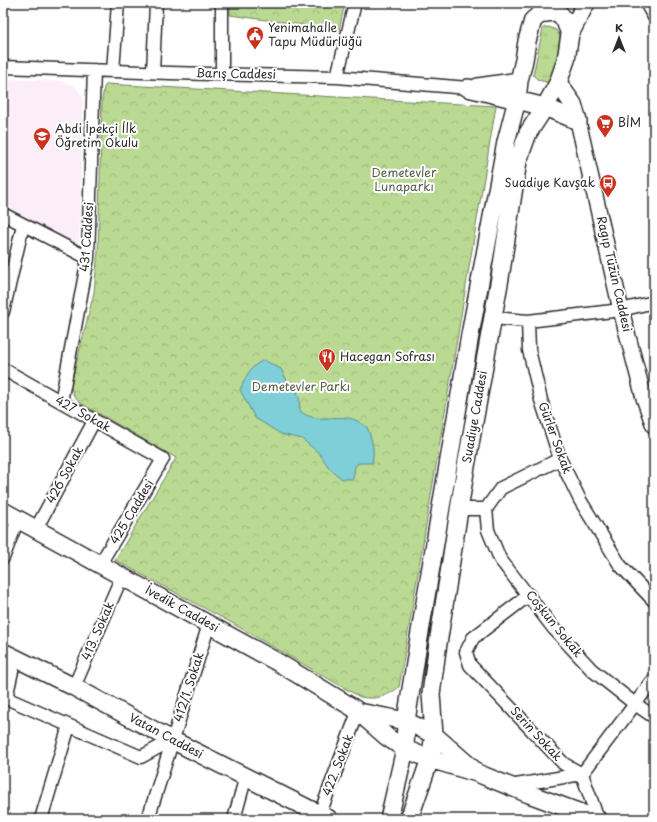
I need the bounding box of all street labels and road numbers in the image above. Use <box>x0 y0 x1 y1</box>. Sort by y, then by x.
street label: Barış Caddesi <box>196 63 276 83</box>
street label: 431 Caddesi <box>75 201 97 272</box>
street label: Ragıp Tüzün Caddesi <box>593 214 637 334</box>
street label: Suadiye Caddesi <box>457 369 491 465</box>
street label: 427 Sokak <box>52 390 115 436</box>
street label: Gürler Sokak <box>535 399 577 476</box>
street label: 426 Sokak <box>41 442 87 506</box>
street label: 425 Caddesi <box>105 476 158 547</box>
street label: İvedik Caddesi <box>142 580 223 636</box>
street label: Coşkun Sokak <box>522 586 588 661</box>
street label: 413. Sokak <box>76 598 118 663</box>
street label: 412/1. Sokak <box>168 649 208 724</box>
street label: Serin Sokak <box>507 702 567 765</box>
street label: Vatan Caddesi <box>126 708 207 762</box>
street label: 422. Sokak <box>317 731 357 798</box>

